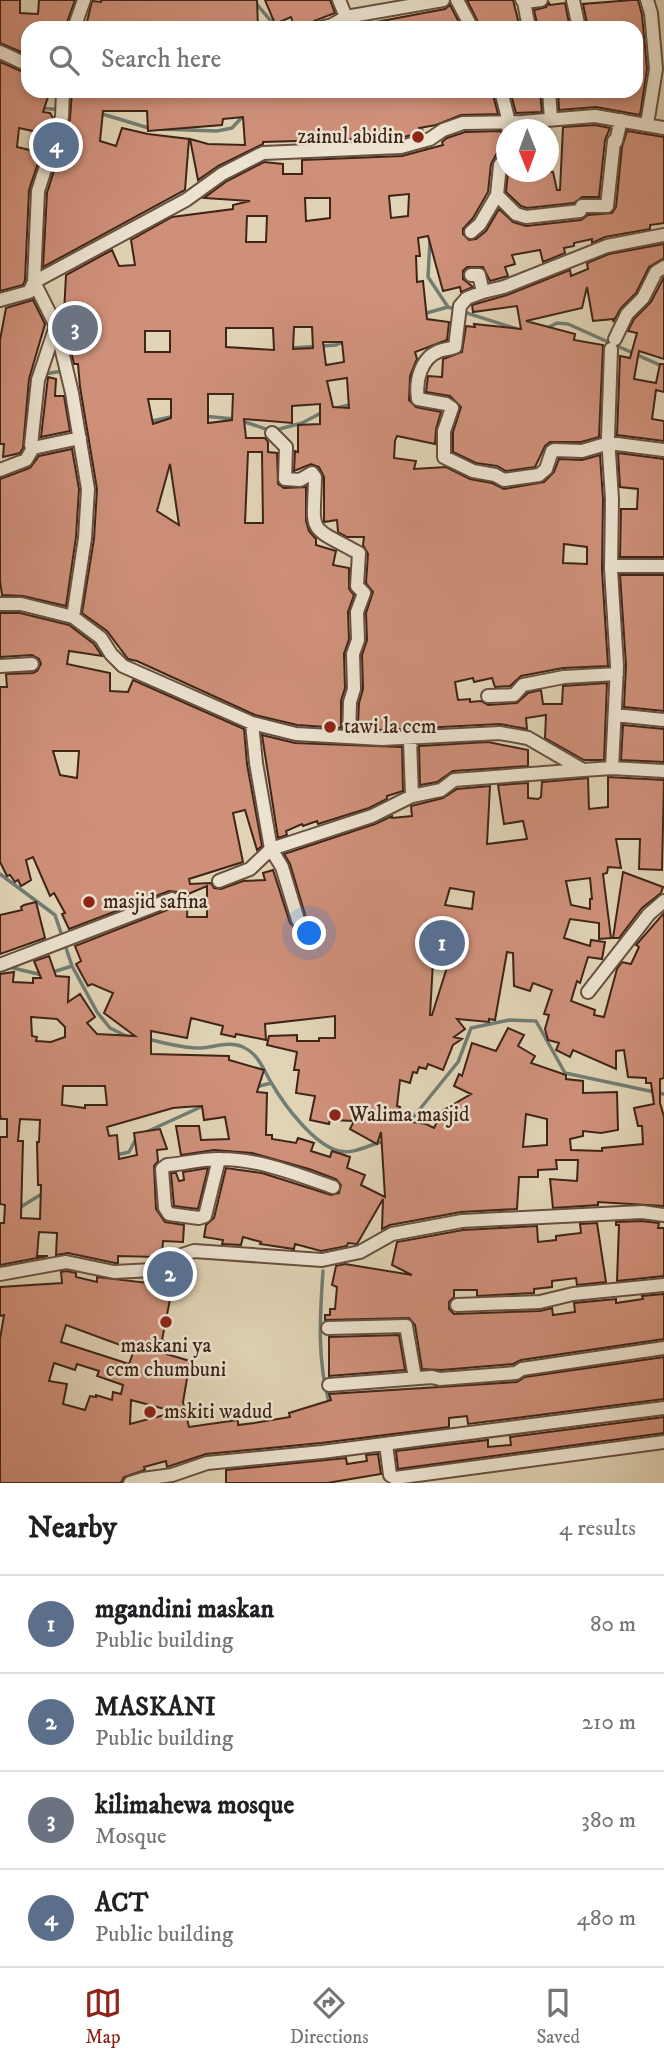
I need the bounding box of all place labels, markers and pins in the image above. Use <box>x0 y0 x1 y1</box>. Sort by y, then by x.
pin: 4 <box>33 119 79 171</box>
place label: zainul abidin <box>298 124 404 150</box>
marker: zainul abidin <box>410 129 426 145</box>
pin: 3 <box>52 302 98 354</box>
place label: tawi la ccm <box>344 714 437 740</box>
marker: tawi la ccm <box>322 719 338 735</box>
place label: masjid safina <box>103 889 208 915</box>
marker: masjid safina <box>81 894 97 910</box>
pin: 1 <box>419 917 465 969</box>
place label: Walima masjid <box>348 1102 470 1128</box>
marker: Walima masjid <box>327 1107 343 1123</box>
pin: 2 <box>147 1248 193 1300</box>
marker: maskani ya ccm chumbuni <box>158 1314 174 1330</box>
place label: maskani ya ccm chumbuni <box>106 1333 226 1383</box>
place label: mskiti wadud <box>164 1399 273 1425</box>
marker: mskiti wadud <box>142 1404 158 1420</box>

